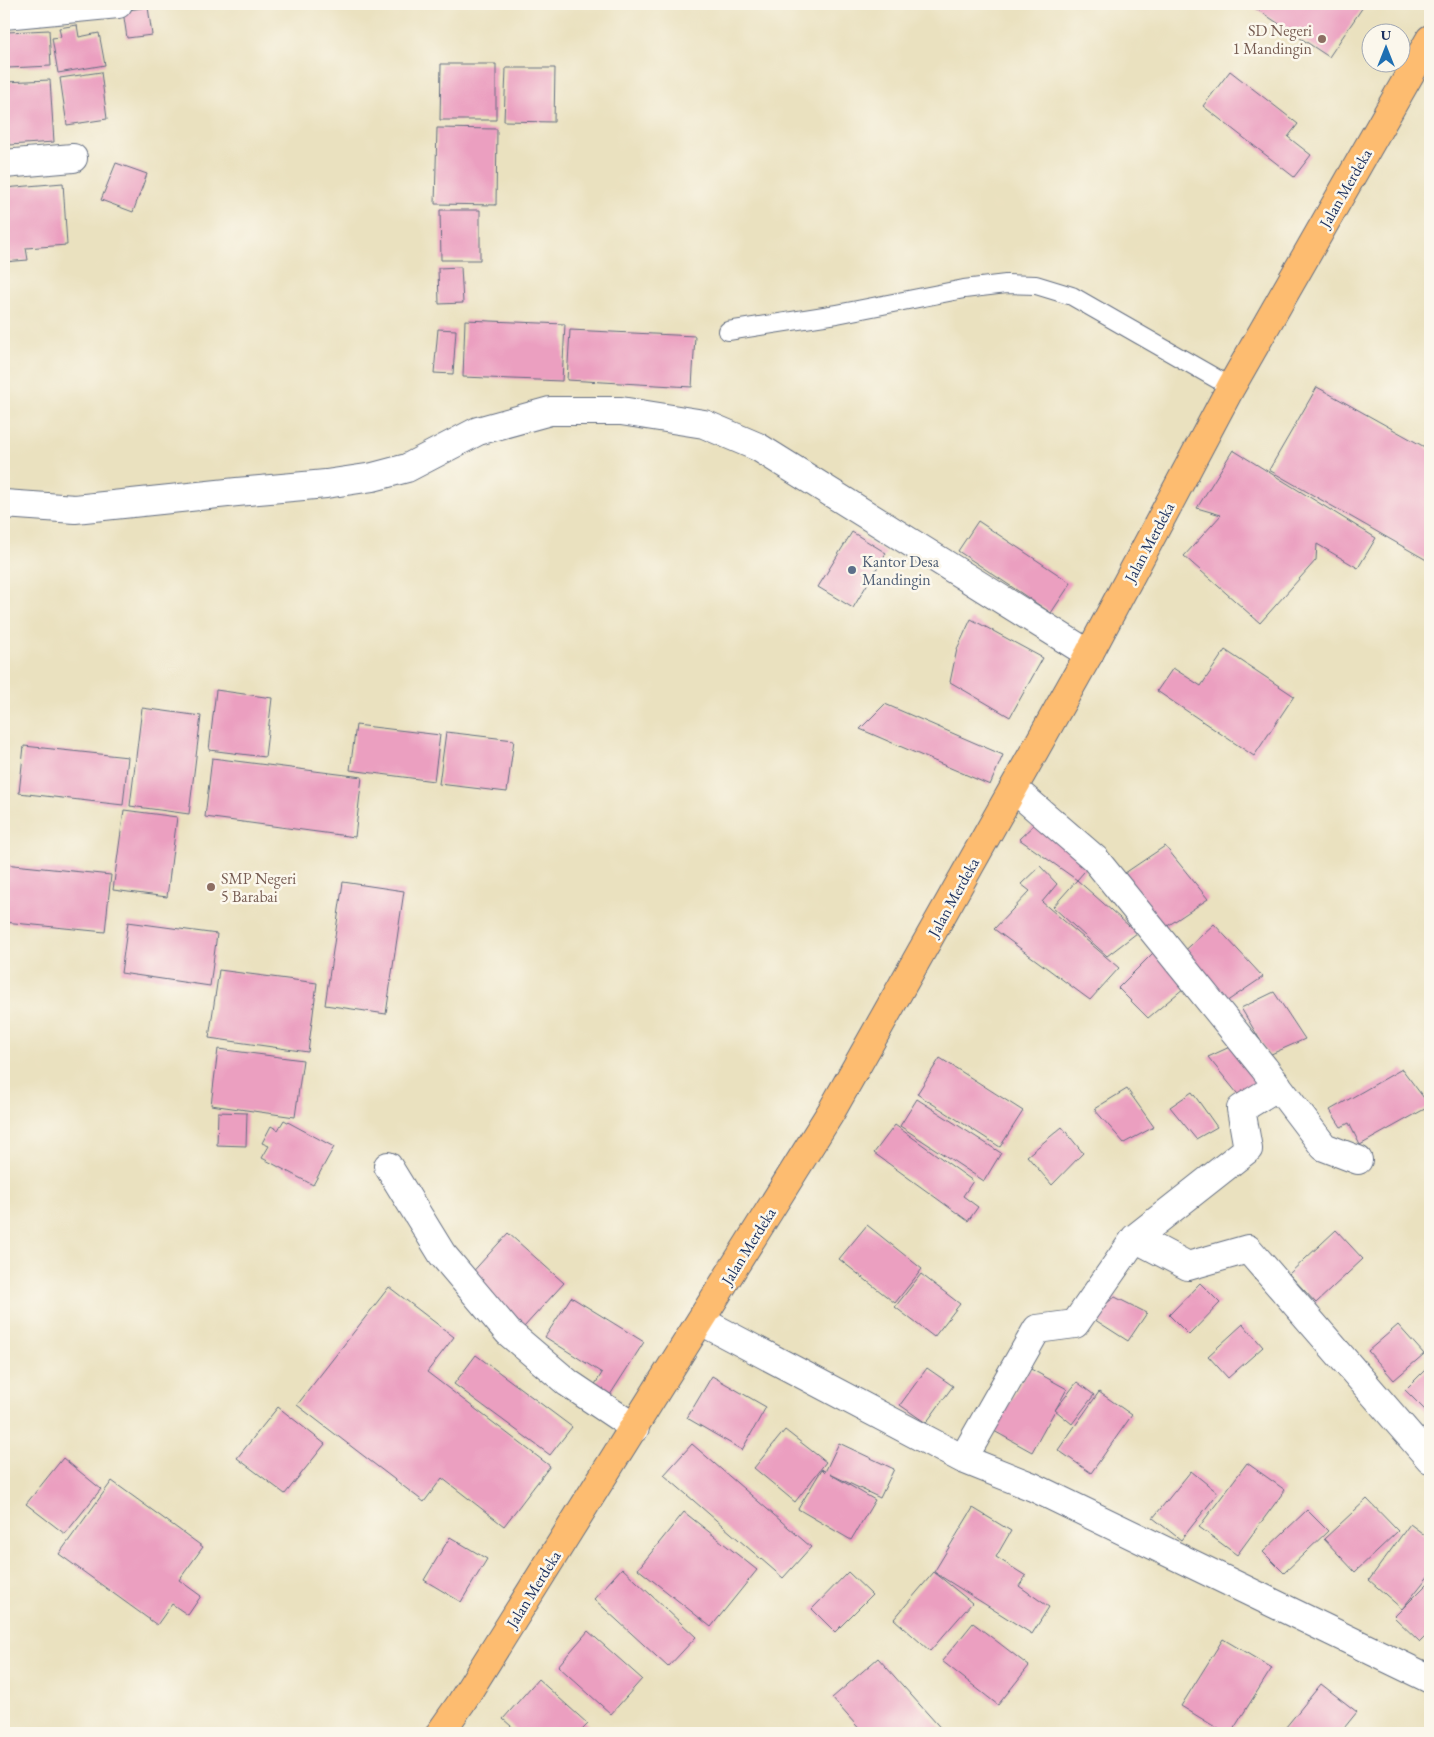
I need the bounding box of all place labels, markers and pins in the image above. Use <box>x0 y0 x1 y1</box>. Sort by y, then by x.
place label: SD Negeri 1 Mandingin <box>1232 20 1313 59</box>
marker: SD Negeri 1 Mandingin <box>1316 33 1328 45</box>
place label: Kantor Desa Mandingin <box>862 551 940 590</box>
marker: Kantor Desa Mandingin <box>846 564 858 576</box>
place label: SMP Negeri 5 Barabai <box>221 868 296 907</box>
marker: SMP Negeri 5 Barabai <box>205 881 217 893</box>

